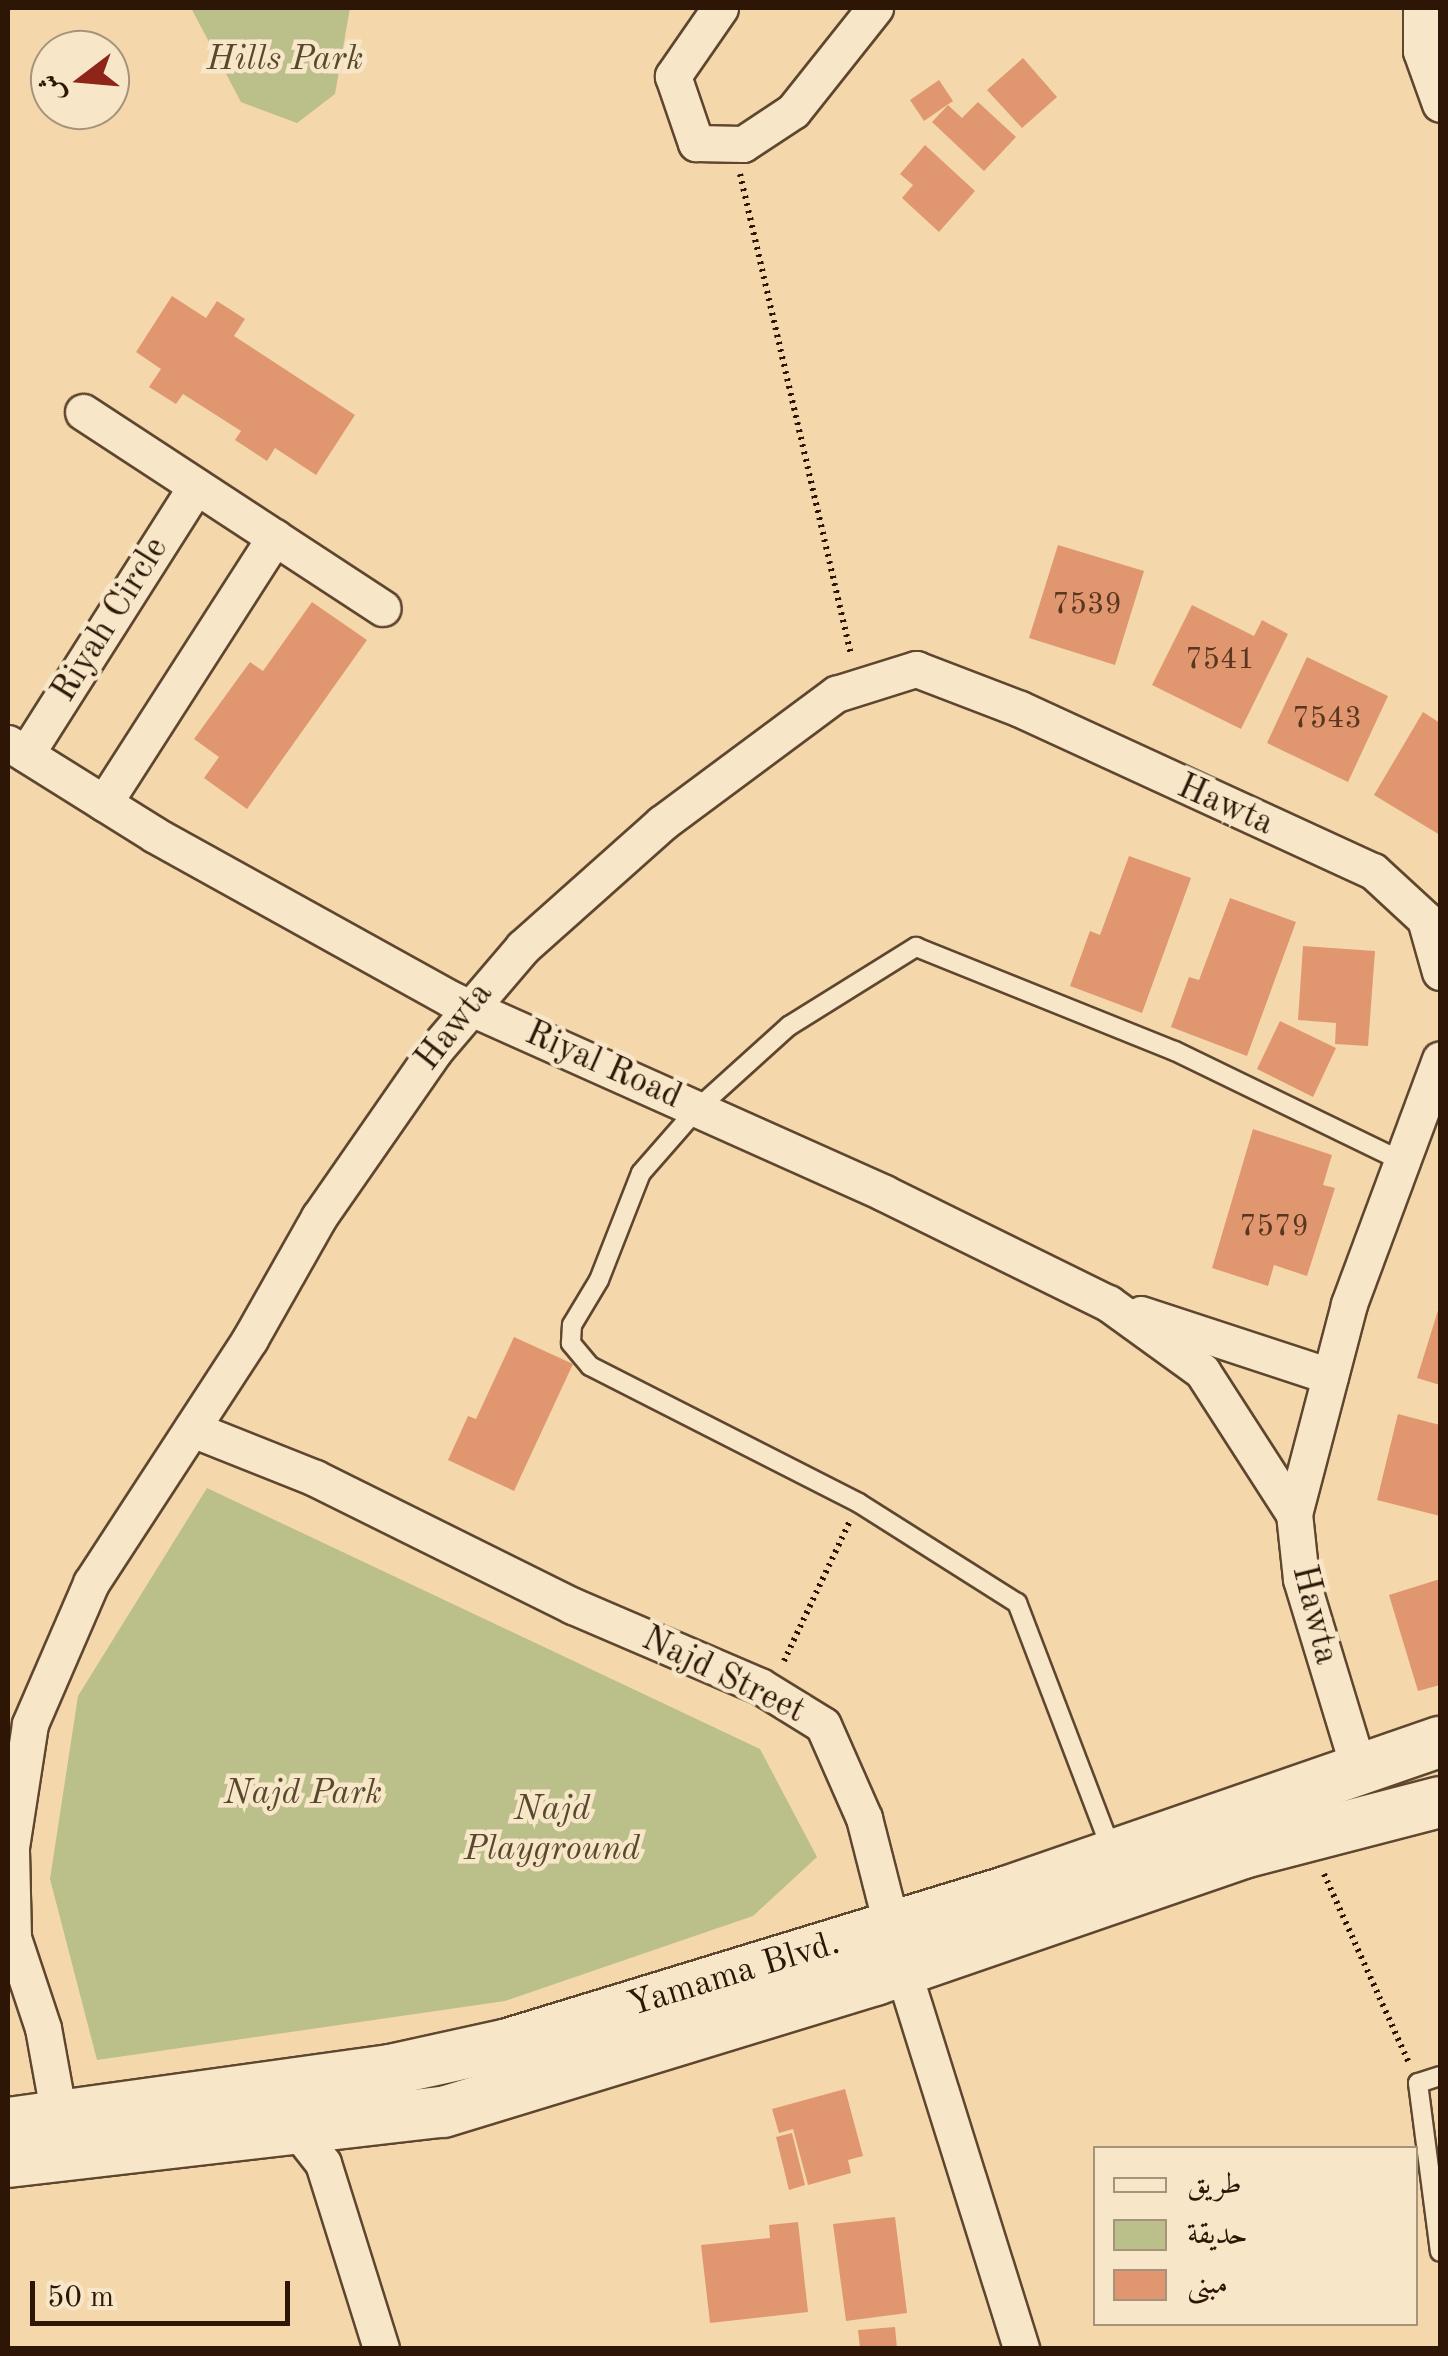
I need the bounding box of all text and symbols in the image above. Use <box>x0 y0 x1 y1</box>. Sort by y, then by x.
north arrow <box>30 30 130 130</box>
park label: Hills Park <box>207 39 363 81</box>
text: ش <box>36 71 70 105</box>
street label: Riyah Circle <box>44 530 178 710</box>
house number: 7539 <box>1052 587 1122 623</box>
house number: 7541 <box>1185 642 1255 678</box>
house number: 7543 <box>1292 701 1362 737</box>
street label: Hawta <box>1170 766 1280 846</box>
street label: Hawta <box>407 974 503 1080</box>
street label: Riyal Road <box>518 1013 688 1119</box>
house number: 7579 <box>1239 1209 1309 1245</box>
street label: Hawta <box>1281 1561 1347 1669</box>
street label: Najd Street <box>635 1618 811 1734</box>
park label: Najd Park <box>224 1773 382 1815</box>
park label: Najd Playground <box>464 1789 640 1871</box>
street label: Yamama Blvd. <box>623 1923 845 2027</box>
legend <box>1093 2146 1418 2326</box>
text: طريق <box>1187 2170 1242 2200</box>
text: حديقة <box>1187 2220 1248 2250</box>
scale bar <box>35 2261 295 2323</box>
text: مبنى <box>1187 2270 1228 2300</box>
text: 50 m <box>47 2283 114 2313</box>

